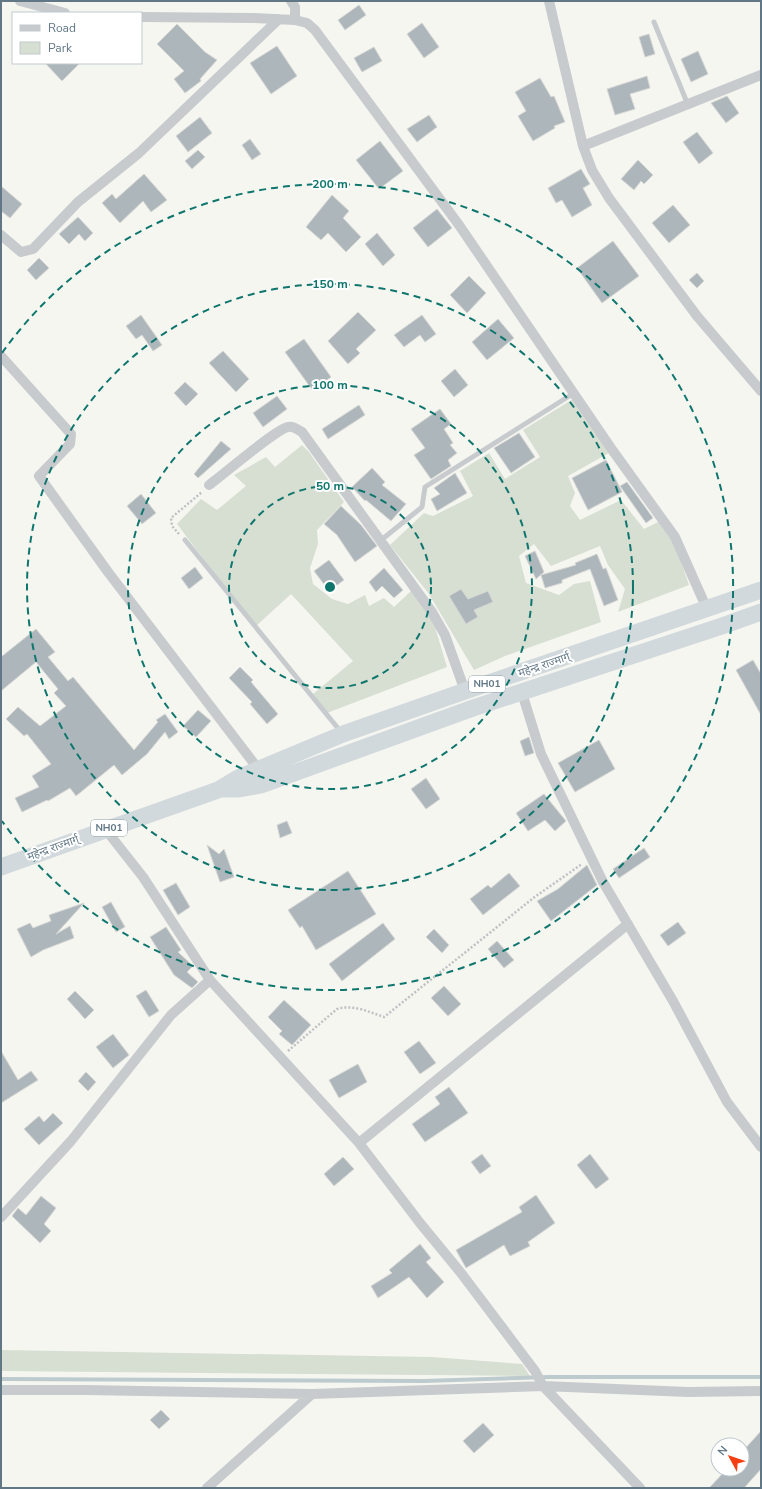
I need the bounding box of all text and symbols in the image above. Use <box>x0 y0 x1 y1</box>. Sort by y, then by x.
legend <box>12 12 142 64</box>
text: Road <box>48 20 76 36</box>
text: Park <box>48 40 73 56</box>
text: 200 m <box>312 176 348 192</box>
text: 150 m <box>312 276 348 292</box>
text: 100 m <box>312 377 348 393</box>
text: 50 m <box>316 478 344 494</box>
centre of rings <box>323 580 337 594</box>
street label: महेन्द्र राज्मार्ग् <box>516 649 574 681</box>
road number: NH01 <box>469 676 505 692</box>
road number: NH01 <box>91 820 127 836</box>
street label: महेन्द्र राज्मार्ग् <box>25 831 83 864</box>
north arrow <box>710 1437 750 1477</box>
text: N <box>714 1443 731 1459</box>

